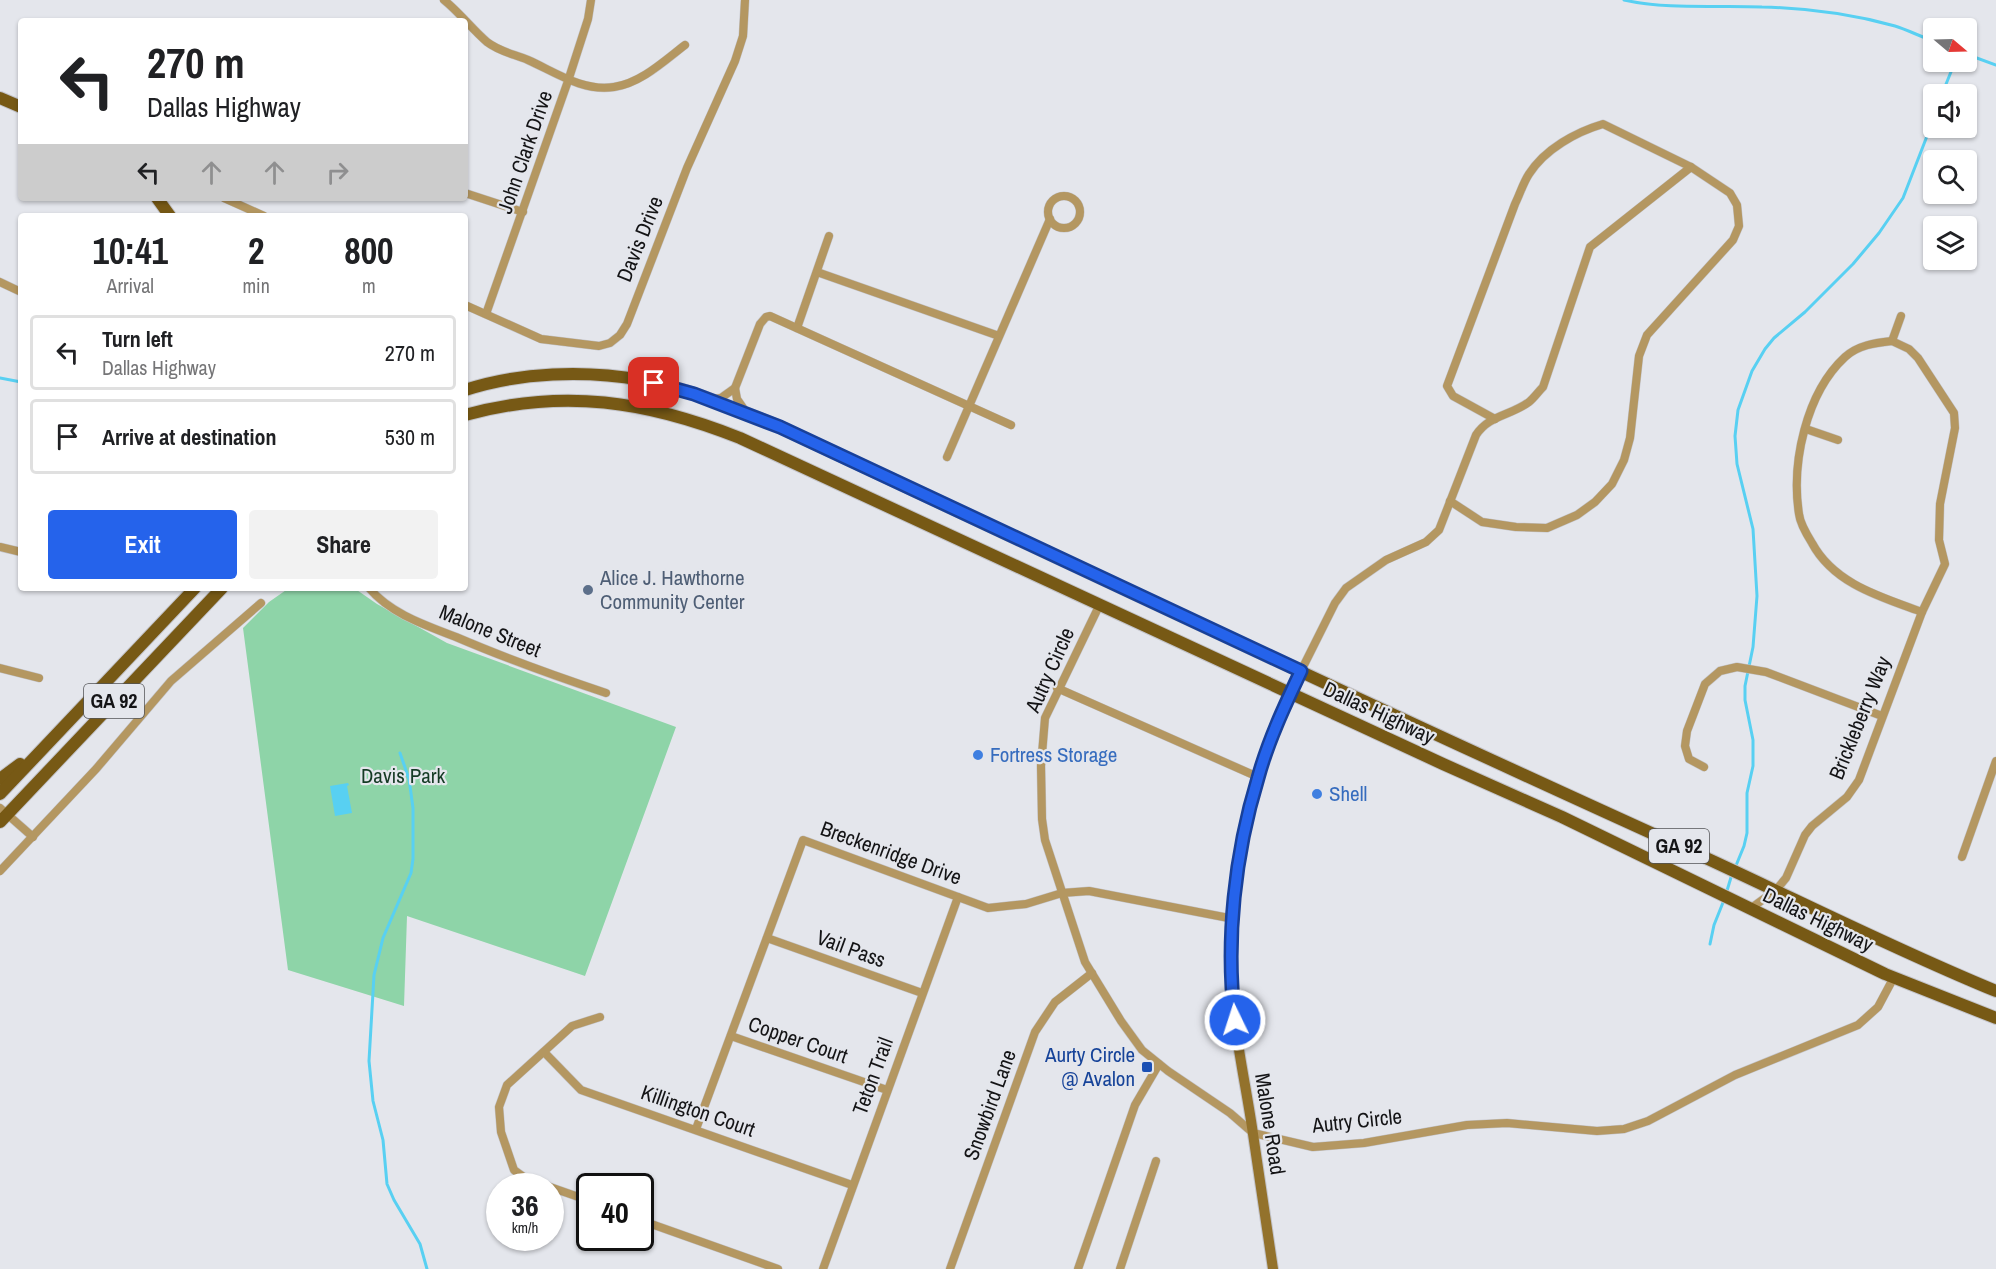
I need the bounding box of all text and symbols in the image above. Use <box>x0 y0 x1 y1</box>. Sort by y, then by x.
north arrow <box>1923 18 1977 72</box>
map controls <box>1923 18 1977 270</box>
text: 270 m <box>147 35 245 91</box>
icon: left <box>48 42 126 120</box>
button: sound <box>1923 84 1977 138</box>
street label: John Clark Drive <box>490 86 559 217</box>
text: Dallas Highway <box>147 89 301 125</box>
button: search <box>1923 150 1977 204</box>
icon: left <box>132 156 165 189</box>
icon: ahead <box>195 156 228 189</box>
icon: ahead <box>258 156 291 189</box>
icon: right <box>321 156 354 189</box>
street label: Davis Drive <box>609 192 670 286</box>
button: layers <box>1923 216 1977 270</box>
text: 10:41 <box>92 227 168 275</box>
text: 2 <box>248 227 264 275</box>
text: 800 <box>344 227 394 275</box>
text: Arrival <box>107 272 154 299</box>
text: min <box>242 272 270 299</box>
text: m <box>362 272 376 299</box>
text: Turn left <box>102 324 173 354</box>
icon: left <box>51 336 84 369</box>
text: 270 m <box>385 338 435 368</box>
text: Dallas Highway <box>102 354 216 381</box>
pin <box>628 357 679 408</box>
icon: arrive <box>637 366 670 399</box>
icon: arrive <box>51 420 84 453</box>
text: Arrive at destination <box>102 422 276 452</box>
text: 530 m <box>385 422 435 452</box>
button: Exit <box>48 510 237 579</box>
button: Share <box>249 510 438 579</box>
place label: Alice J. Hawthorne Community Center <box>599 563 745 616</box>
marker: Alice J. Hawthorne Community Center <box>581 583 595 597</box>
street label: Malone Street <box>435 597 546 664</box>
street label: Autry Circle <box>1018 623 1081 718</box>
street label: Brickleberry Way <box>1822 652 1898 784</box>
street label: Dallas Highway <box>1319 674 1440 751</box>
road number: GA 92 <box>84 684 144 718</box>
place label: Fortress Storage <box>990 740 1117 769</box>
marker: Fortress Storage <box>971 748 985 762</box>
park label: Davis Park <box>361 761 445 790</box>
place label: Shell <box>1329 779 1367 808</box>
marker: Shell <box>1310 787 1324 801</box>
street label: Breckenridge Drive <box>817 814 966 892</box>
road number: GA 92 <box>1649 829 1709 863</box>
street label: Dallas Highway <box>1758 880 1879 959</box>
street label: Vail Pass <box>813 923 890 974</box>
position arrow <box>1203 988 1267 1052</box>
street label: Copper Court <box>745 1009 852 1070</box>
street label: Teton Trail <box>845 1033 900 1119</box>
place label: Aurty Circle @ Avalon <box>1044 1040 1135 1093</box>
street label: Snowbird Lane <box>956 1045 1023 1164</box>
marker: Aurty Circle @ Avalon <box>1140 1060 1154 1074</box>
street label: Malone Road <box>1248 1071 1293 1177</box>
street label: Killington Court <box>637 1077 759 1144</box>
street label: Autry Circle <box>1310 1101 1403 1140</box>
speed limit sign: 40 <box>576 1173 654 1251</box>
text: 36 <box>511 1185 539 1225</box>
text: km/h <box>512 1217 538 1238</box>

